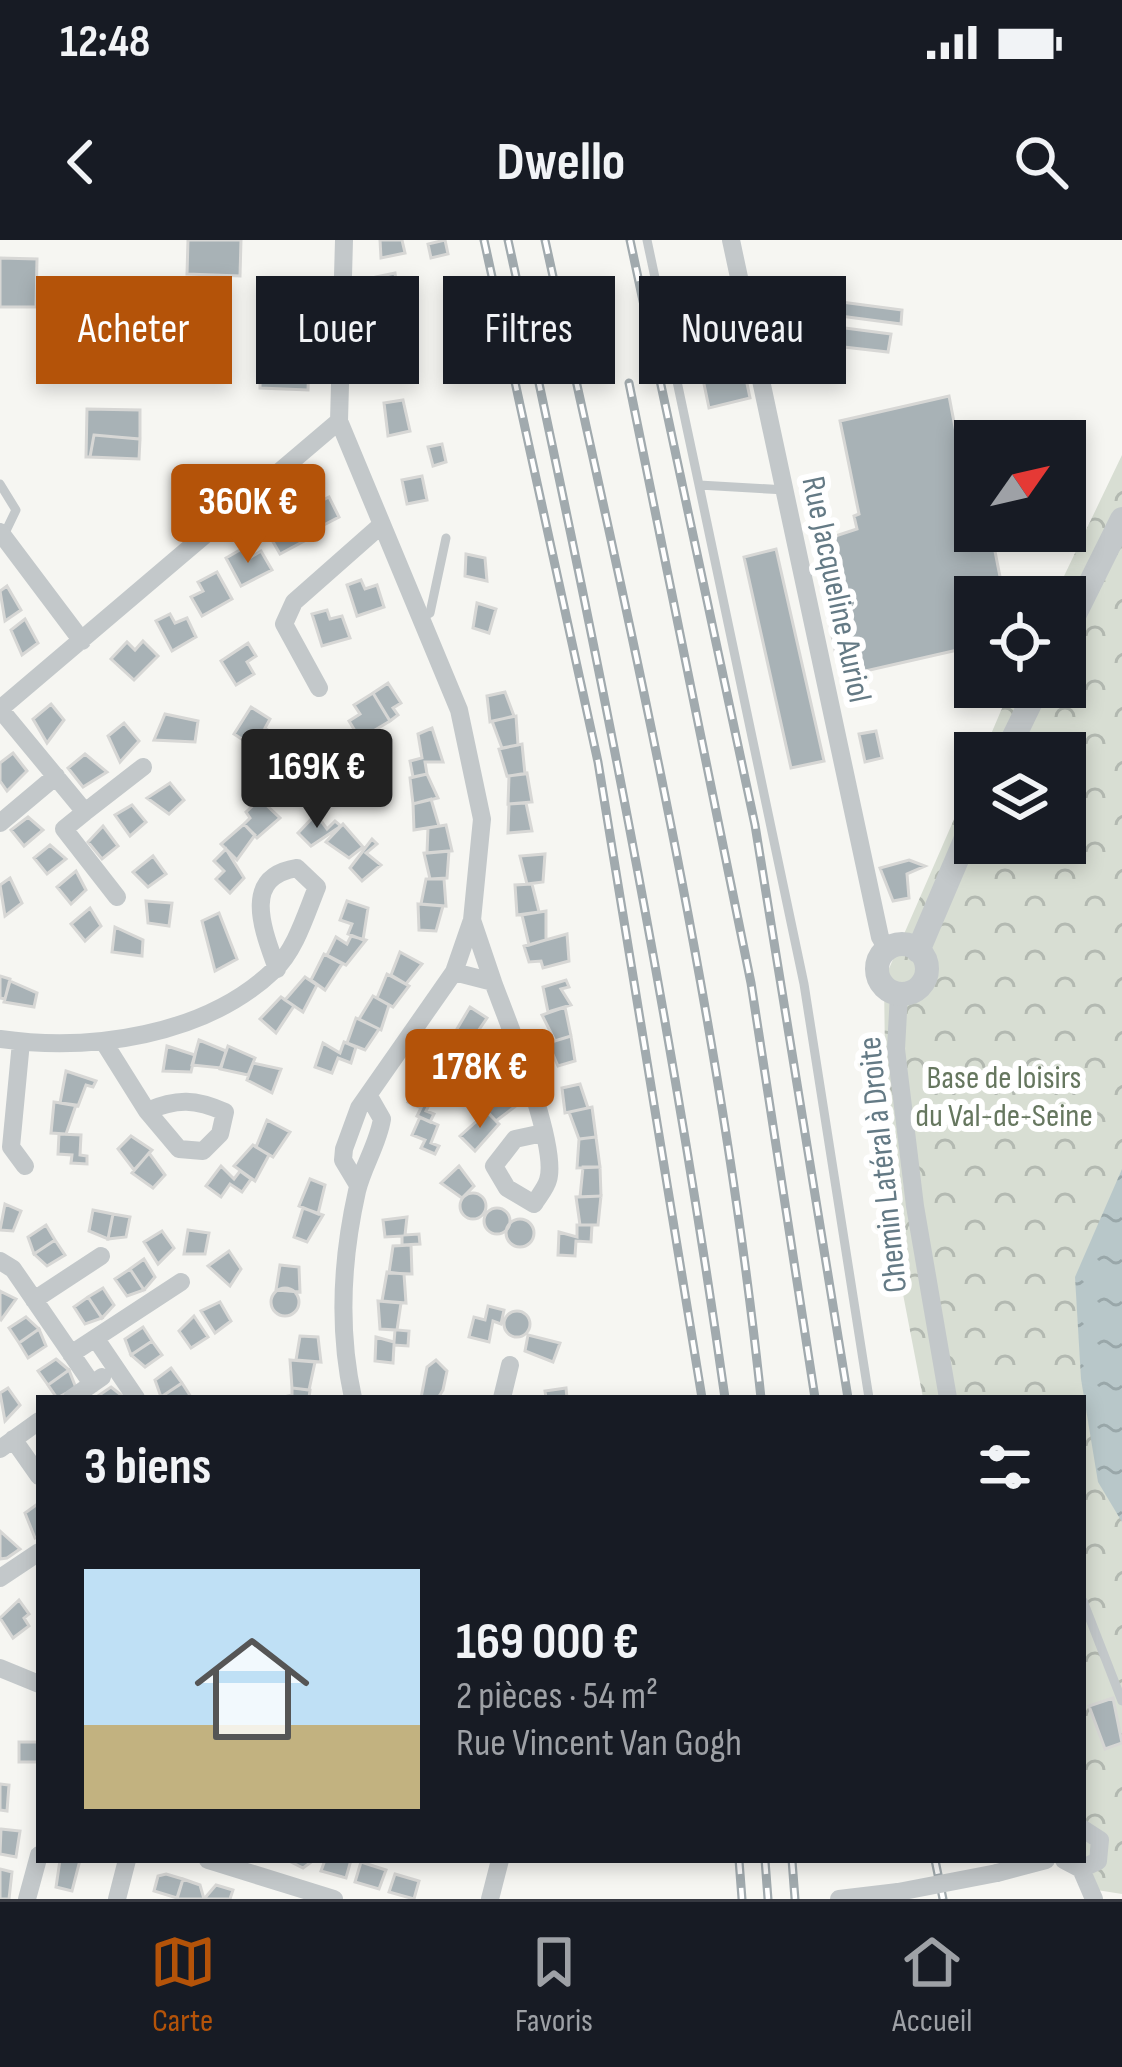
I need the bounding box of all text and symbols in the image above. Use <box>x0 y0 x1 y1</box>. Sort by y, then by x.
text: 12:48 <box>60 15 150 70</box>
icon: back <box>48 129 114 195</box>
icon: search <box>1008 129 1074 195</box>
text: Dwello <box>497 130 625 195</box>
chip: Acheter <box>36 276 232 384</box>
chip: Louer <box>256 276 419 384</box>
chip: Filtres <box>443 276 615 384</box>
chip: Nouveau <box>639 276 846 384</box>
north arrow <box>954 420 1086 552</box>
map controls <box>954 420 1086 864</box>
pin: 360K € <box>150 464 346 566</box>
street label: Rue Jacqueline Auriol <box>793 473 880 706</box>
text: 360K € <box>198 479 298 526</box>
button: locate <box>954 576 1086 708</box>
pin: 169K € <box>219 729 415 831</box>
button: layers <box>954 732 1086 864</box>
text: 169K € <box>268 744 366 791</box>
pin: 178K € <box>382 1029 578 1131</box>
street label: Chemin Latéral à Droite <box>850 1035 916 1295</box>
text: 178K € <box>432 1044 528 1091</box>
park label: Base de loisirs du Val-de-Seine <box>915 1058 1093 1136</box>
icon: filters <box>972 1434 1038 1500</box>
text: 3 biens <box>84 1437 211 1498</box>
text: 169 000 € <box>456 1612 639 1673</box>
icon: home <box>180 1617 324 1761</box>
text: 2 pièces · 54 m² <box>456 1673 658 1720</box>
text: Rue Vincent Van Gogh <box>456 1720 742 1767</box>
tab: Carte <box>150 1929 216 2041</box>
tab: Favoris <box>515 1929 593 2041</box>
tab: Accueil <box>892 1929 972 2041</box>

